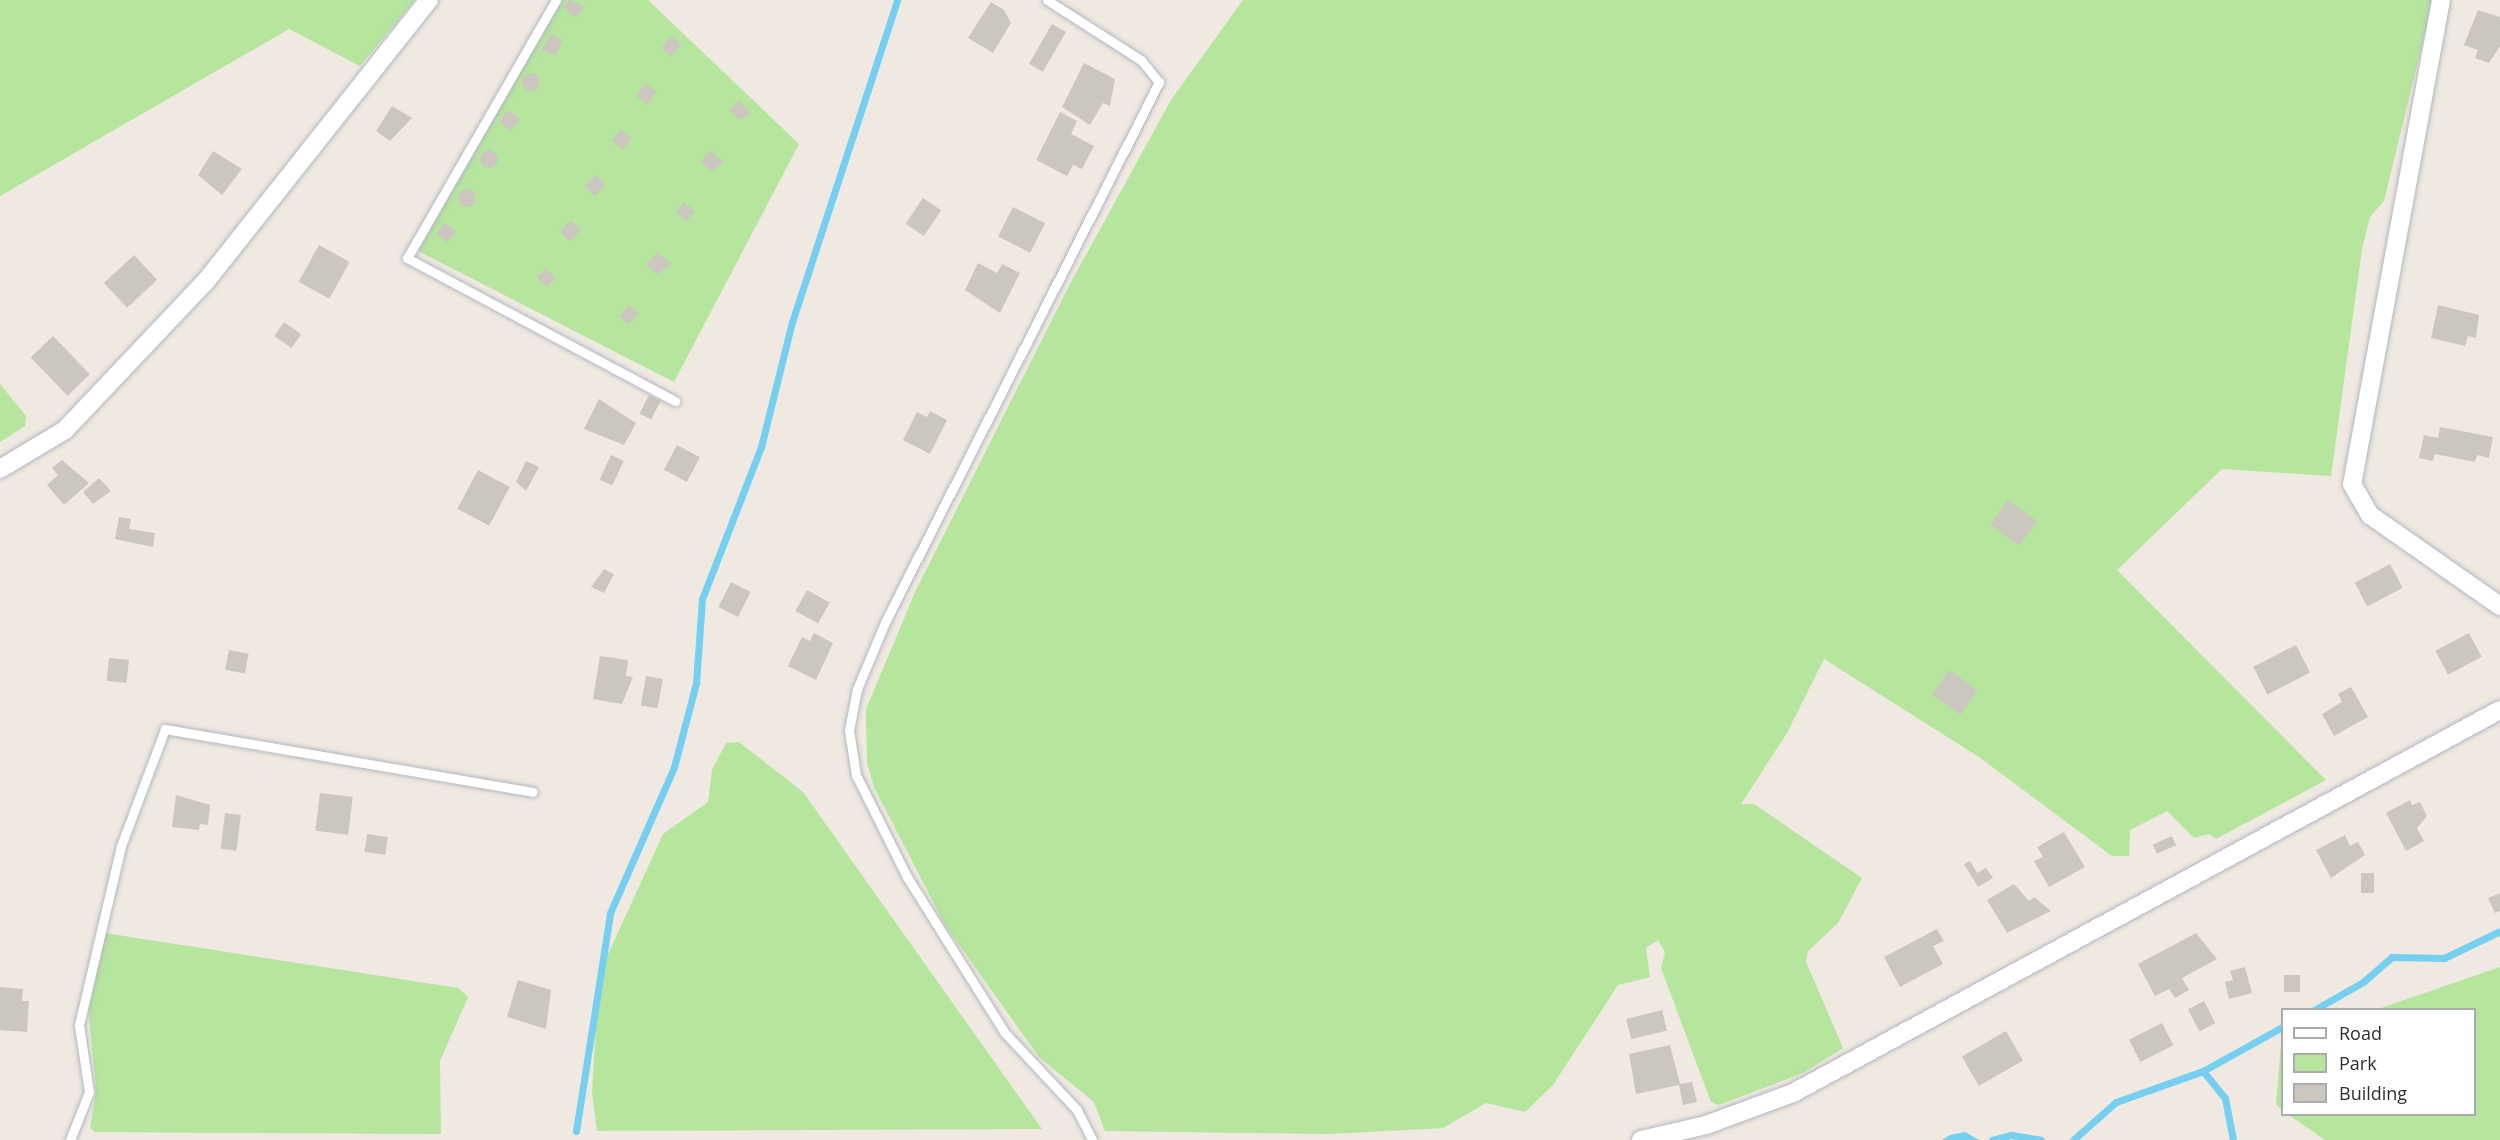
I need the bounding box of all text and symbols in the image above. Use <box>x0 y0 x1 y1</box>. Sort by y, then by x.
legend <box>2281 1008 2476 1116</box>
text: Road <box>2339 1021 2382 1045</box>
text: Park <box>2339 1051 2377 1075</box>
text: Building <box>2339 1081 2407 1105</box>

